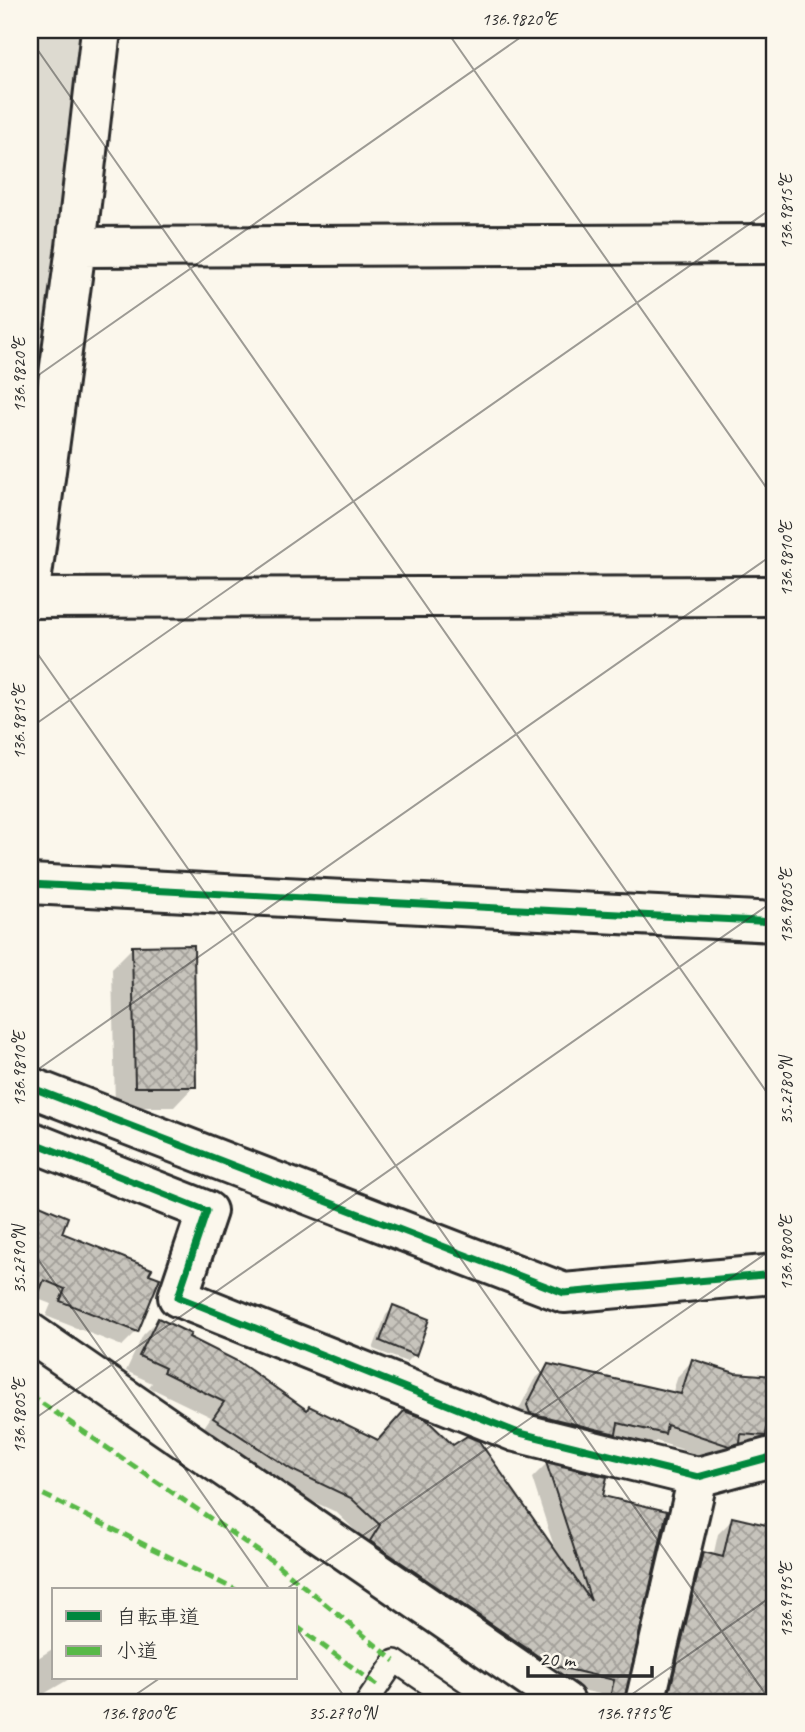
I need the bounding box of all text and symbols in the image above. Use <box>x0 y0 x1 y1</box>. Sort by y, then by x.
text: 136.9820°E <box>482 8 559 30</box>
text: 136.9815°E <box>775 172 797 249</box>
text: 136.9820°E <box>8 335 30 412</box>
text: 136.9810°E <box>775 519 797 596</box>
text: 136.9815°E <box>8 682 30 759</box>
text: 136.9805°E <box>775 866 797 943</box>
text: 136.9810°E <box>8 1029 30 1106</box>
text: 35.2780°N <box>775 1054 797 1125</box>
text: 136.9800°E <box>775 1213 797 1290</box>
text: 35.2790°N <box>8 1223 30 1294</box>
text: 136.9805°E <box>8 1376 30 1453</box>
text: 136.9795°E <box>775 1560 797 1637</box>
legend <box>52 1588 298 1680</box>
text: 自転車道 <box>116 1604 200 1630</box>
scale bar <box>528 1634 653 1678</box>
text: 小道 <box>116 1638 158 1664</box>
text: 20 m <box>539 1646 577 1672</box>
text: 136.9800°E <box>101 1702 178 1724</box>
text: 35.2790°N <box>308 1702 379 1724</box>
text: 136.9795°E <box>596 1702 673 1724</box>

